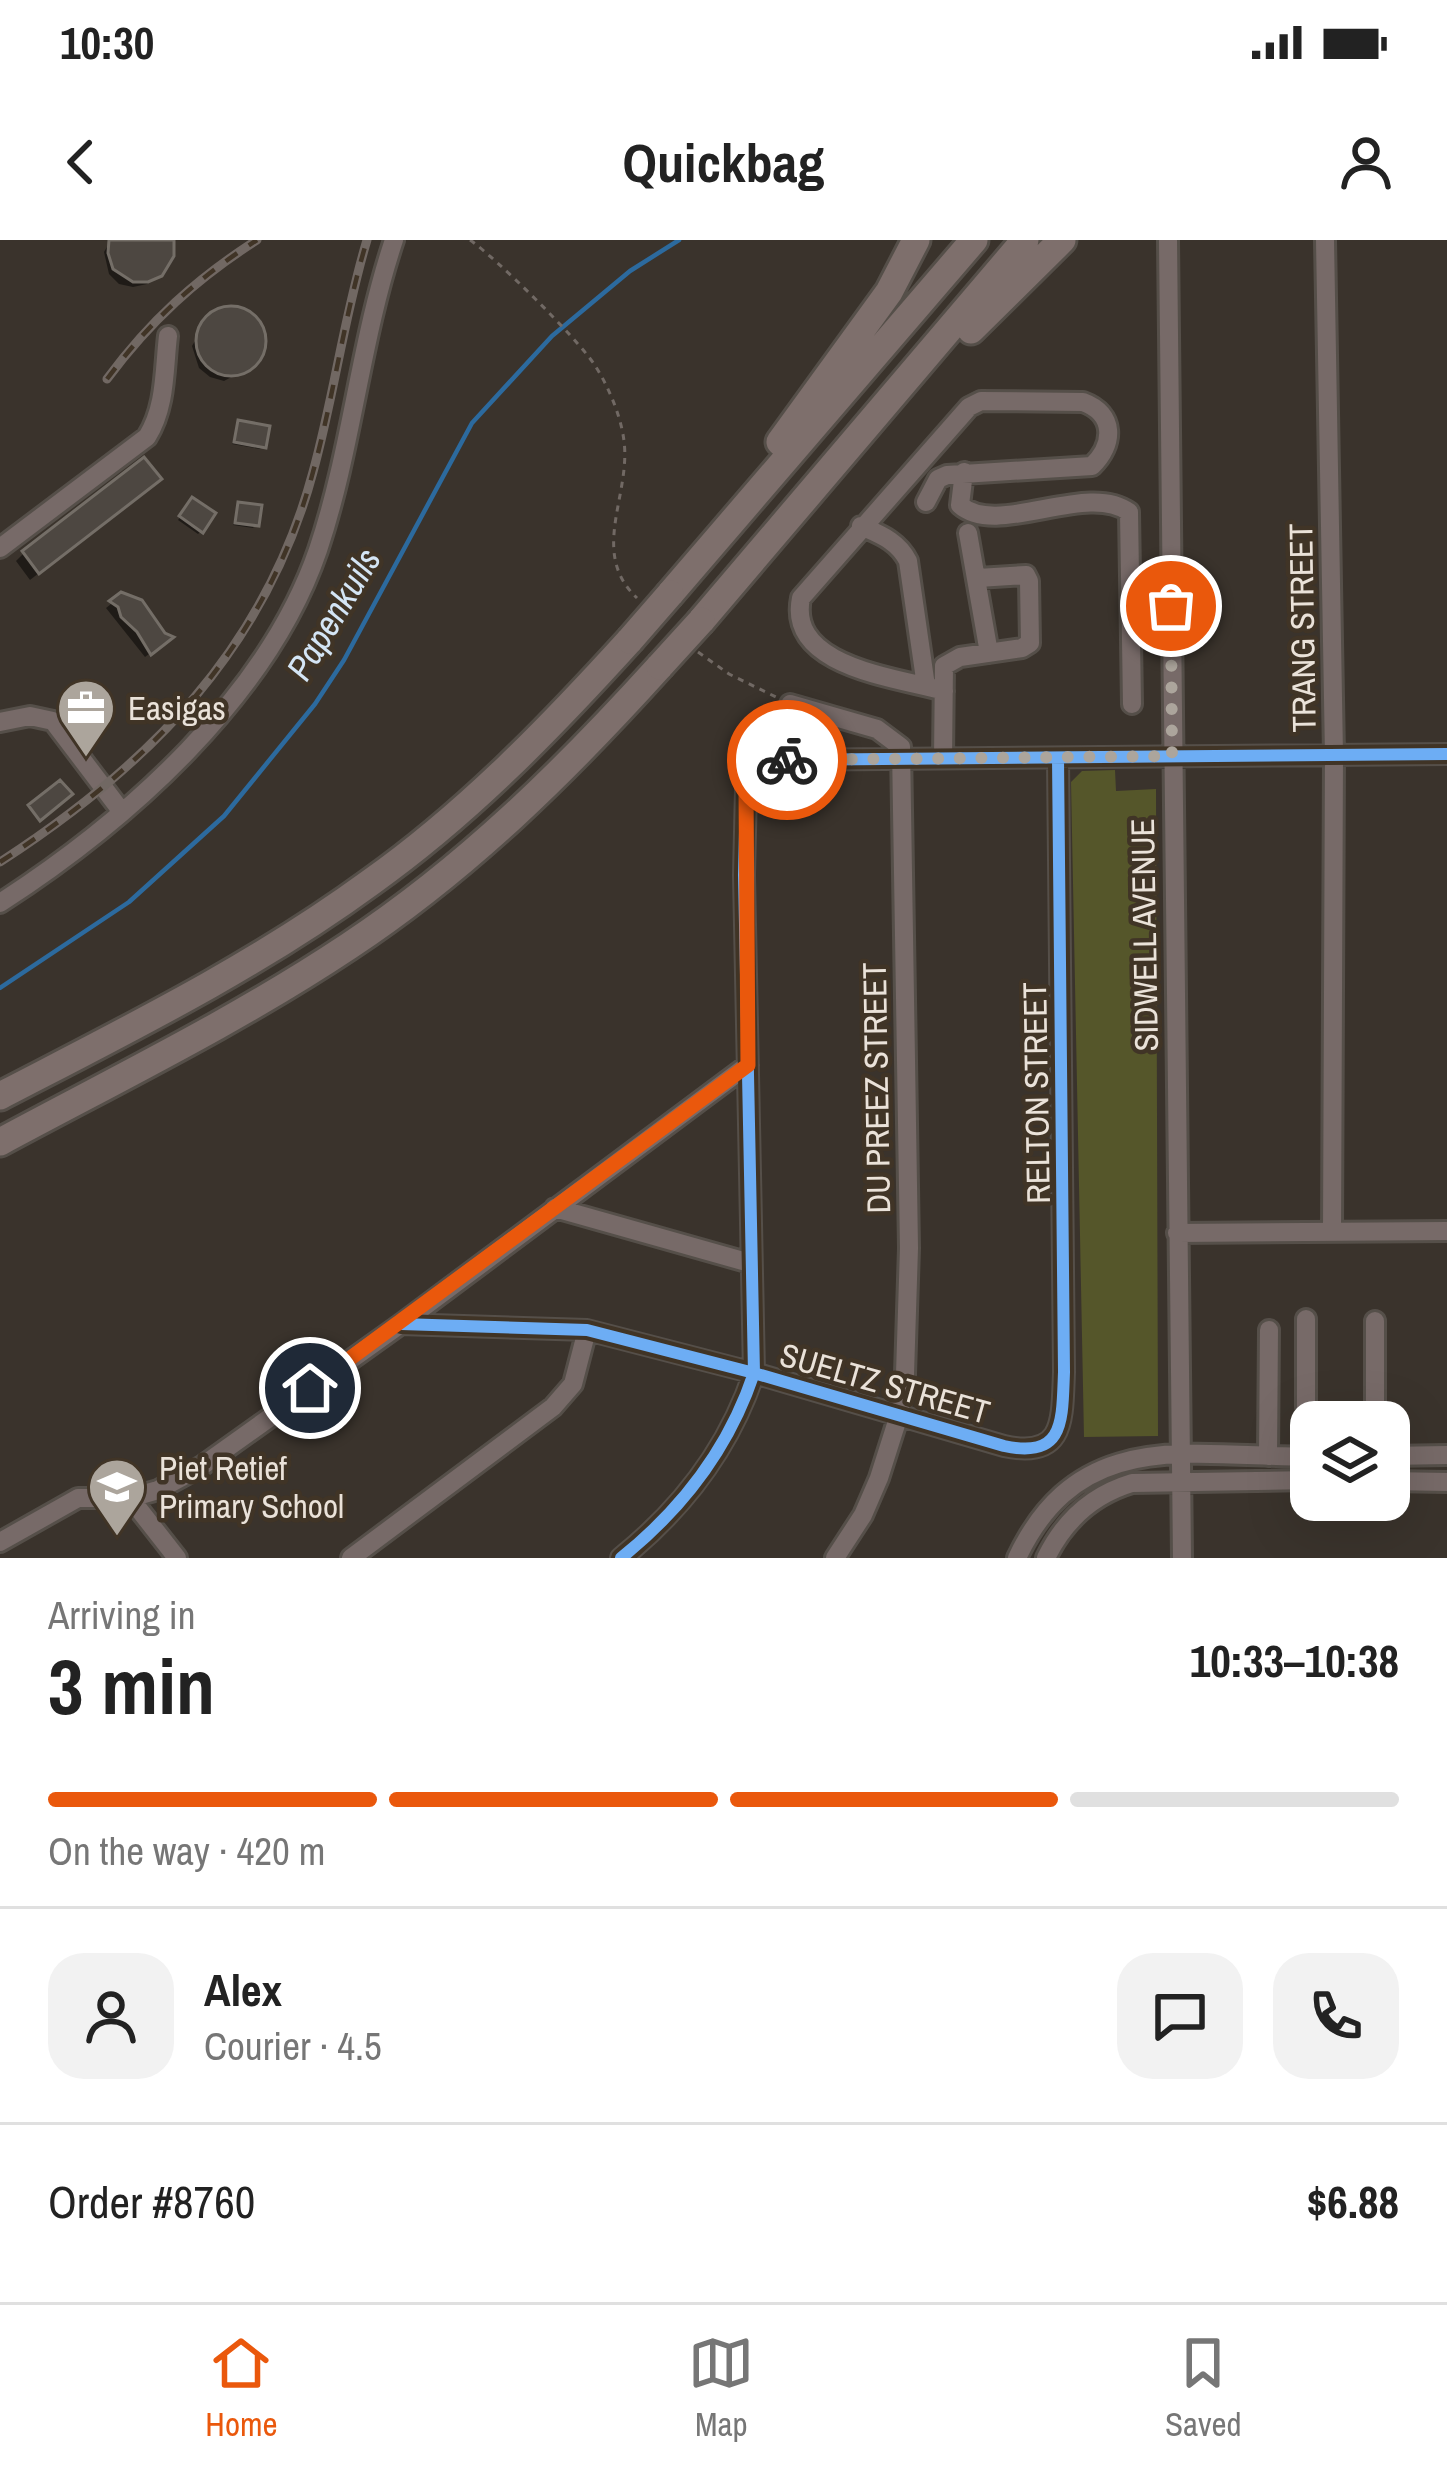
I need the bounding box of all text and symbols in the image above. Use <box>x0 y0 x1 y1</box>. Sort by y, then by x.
text: 10:30 <box>60 12 154 73</box>
text: Quickbag <box>623 126 824 199</box>
icon: back <box>48 129 114 195</box>
icon: person <box>1333 129 1399 195</box>
street label: TRANG STREET <box>1278 523 1326 733</box>
water label: Papenkuils <box>275 539 391 689</box>
pin <box>1120 555 1222 657</box>
icon: bag <box>1138 573 1204 639</box>
office icon: Easigas <box>55 677 117 759</box>
place label: Easigas <box>128 686 226 730</box>
courier <box>727 700 847 820</box>
icon: bike <box>754 727 820 793</box>
street label: SIDWELL AVENUE <box>1120 818 1168 1052</box>
street label: DU PREEZ STREET <box>852 962 900 1214</box>
street label: RELTON STREET <box>1012 982 1060 1204</box>
street label: SUELTZ STREET <box>775 1332 995 1434</box>
pin <box>259 1337 361 1439</box>
icon: home <box>277 1355 343 1421</box>
map controls <box>1290 1401 1410 1521</box>
button: layers <box>1290 1401 1410 1521</box>
place label: Piet Retief Primary School <box>159 1446 344 1528</box>
school or university icon: Piet Retief Primary School <box>86 1456 148 1538</box>
text: Arriving in <box>48 1589 196 1641</box>
text: 10:33–10:38 <box>1190 1630 1399 1691</box>
text: 3 min <box>48 1633 215 1738</box>
text: On the way · 420 m <box>48 1825 325 1877</box>
button: person <box>48 1953 174 2079</box>
button: chat <box>1117 1953 1243 2079</box>
button: phone <box>1273 1953 1399 2079</box>
text: Alex <box>204 1959 282 2020</box>
text: Courier · 4.5 <box>204 2020 382 2072</box>
text: Order #8760 <box>48 2171 255 2232</box>
text: $6.88 <box>1307 2171 1399 2232</box>
tab: Home <box>205 2330 278 2446</box>
tab: Map <box>688 2330 754 2446</box>
tab: Saved <box>1165 2330 1242 2446</box>

